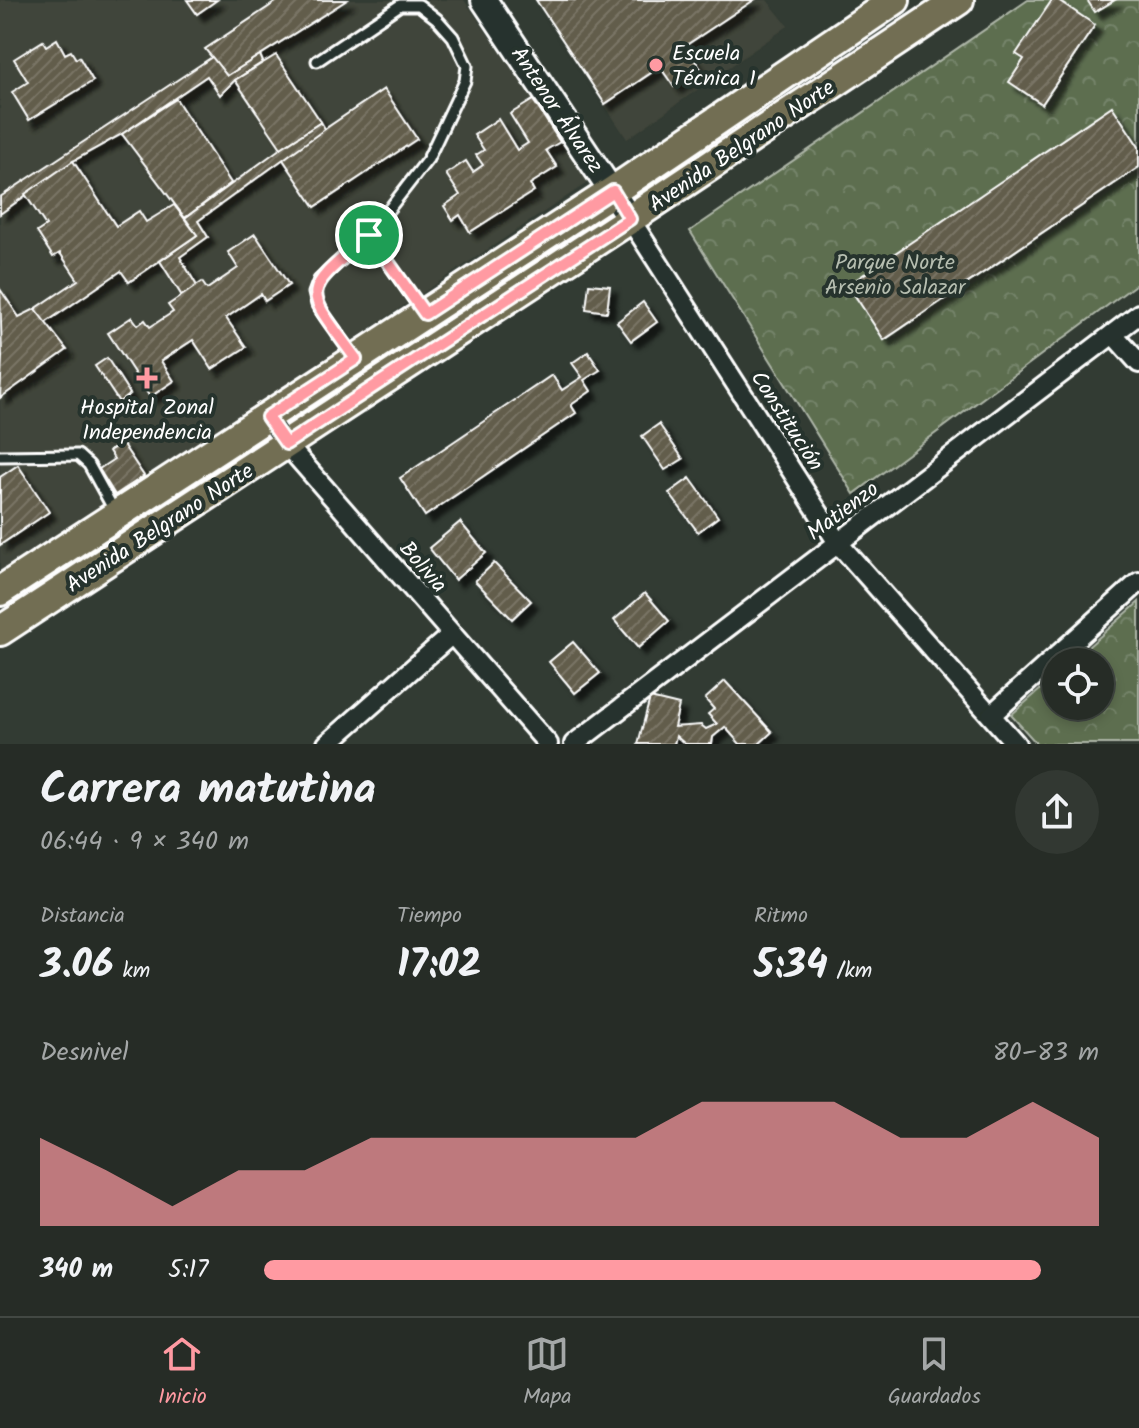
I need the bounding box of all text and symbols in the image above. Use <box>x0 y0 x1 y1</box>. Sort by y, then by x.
place label: Escuela Técnica 1 <box>672 37 756 97</box>
street label: Antenor Álvarez <box>500 40 612 181</box>
marker: Escuela Técnica 1 <box>647 56 665 74</box>
street label: Avenida Belgrano Norte <box>642 72 843 223</box>
pin <box>335 201 403 269</box>
icon: arrive <box>347 213 391 257</box>
park label: Parque Norte Arsenio Salazar <box>825 246 967 306</box>
street label: Constitución <box>740 364 832 479</box>
marker: Hospital Zonal Independencia <box>136 367 158 389</box>
place label: Hospital Zonal Independencia <box>80 391 215 451</box>
street label: Avenida Belgrano Norte <box>59 455 261 603</box>
street label: Matienzo <box>800 473 887 551</box>
street label: Bolivia <box>389 534 455 602</box>
map controls <box>1042 648 1114 720</box>
button: locate <box>1042 648 1114 720</box>
text: Carrera matutina <box>40 756 376 826</box>
button: share <box>1015 770 1099 854</box>
text: 06:44 · 9 × 340 m <box>40 821 249 863</box>
text: Distancia <box>40 899 125 934</box>
text: Tiempo <box>397 899 462 934</box>
text: Ritmo <box>754 899 808 934</box>
text: 3.06 <box>40 934 114 998</box>
text: 17:02 <box>397 934 482 998</box>
text: 5:34 <box>754 934 828 998</box>
text: km <box>114 954 150 989</box>
text: /km <box>828 954 872 989</box>
text: Desnivel <box>40 1032 129 1074</box>
text: 80–83 m <box>993 1032 1099 1074</box>
text: 340 m <box>40 1249 113 1291</box>
text: 5:17 <box>168 1249 209 1291</box>
tab: Inicio <box>158 1332 207 1415</box>
tab: Mapa <box>523 1332 572 1415</box>
tab: Guardados <box>888 1332 981 1415</box>

